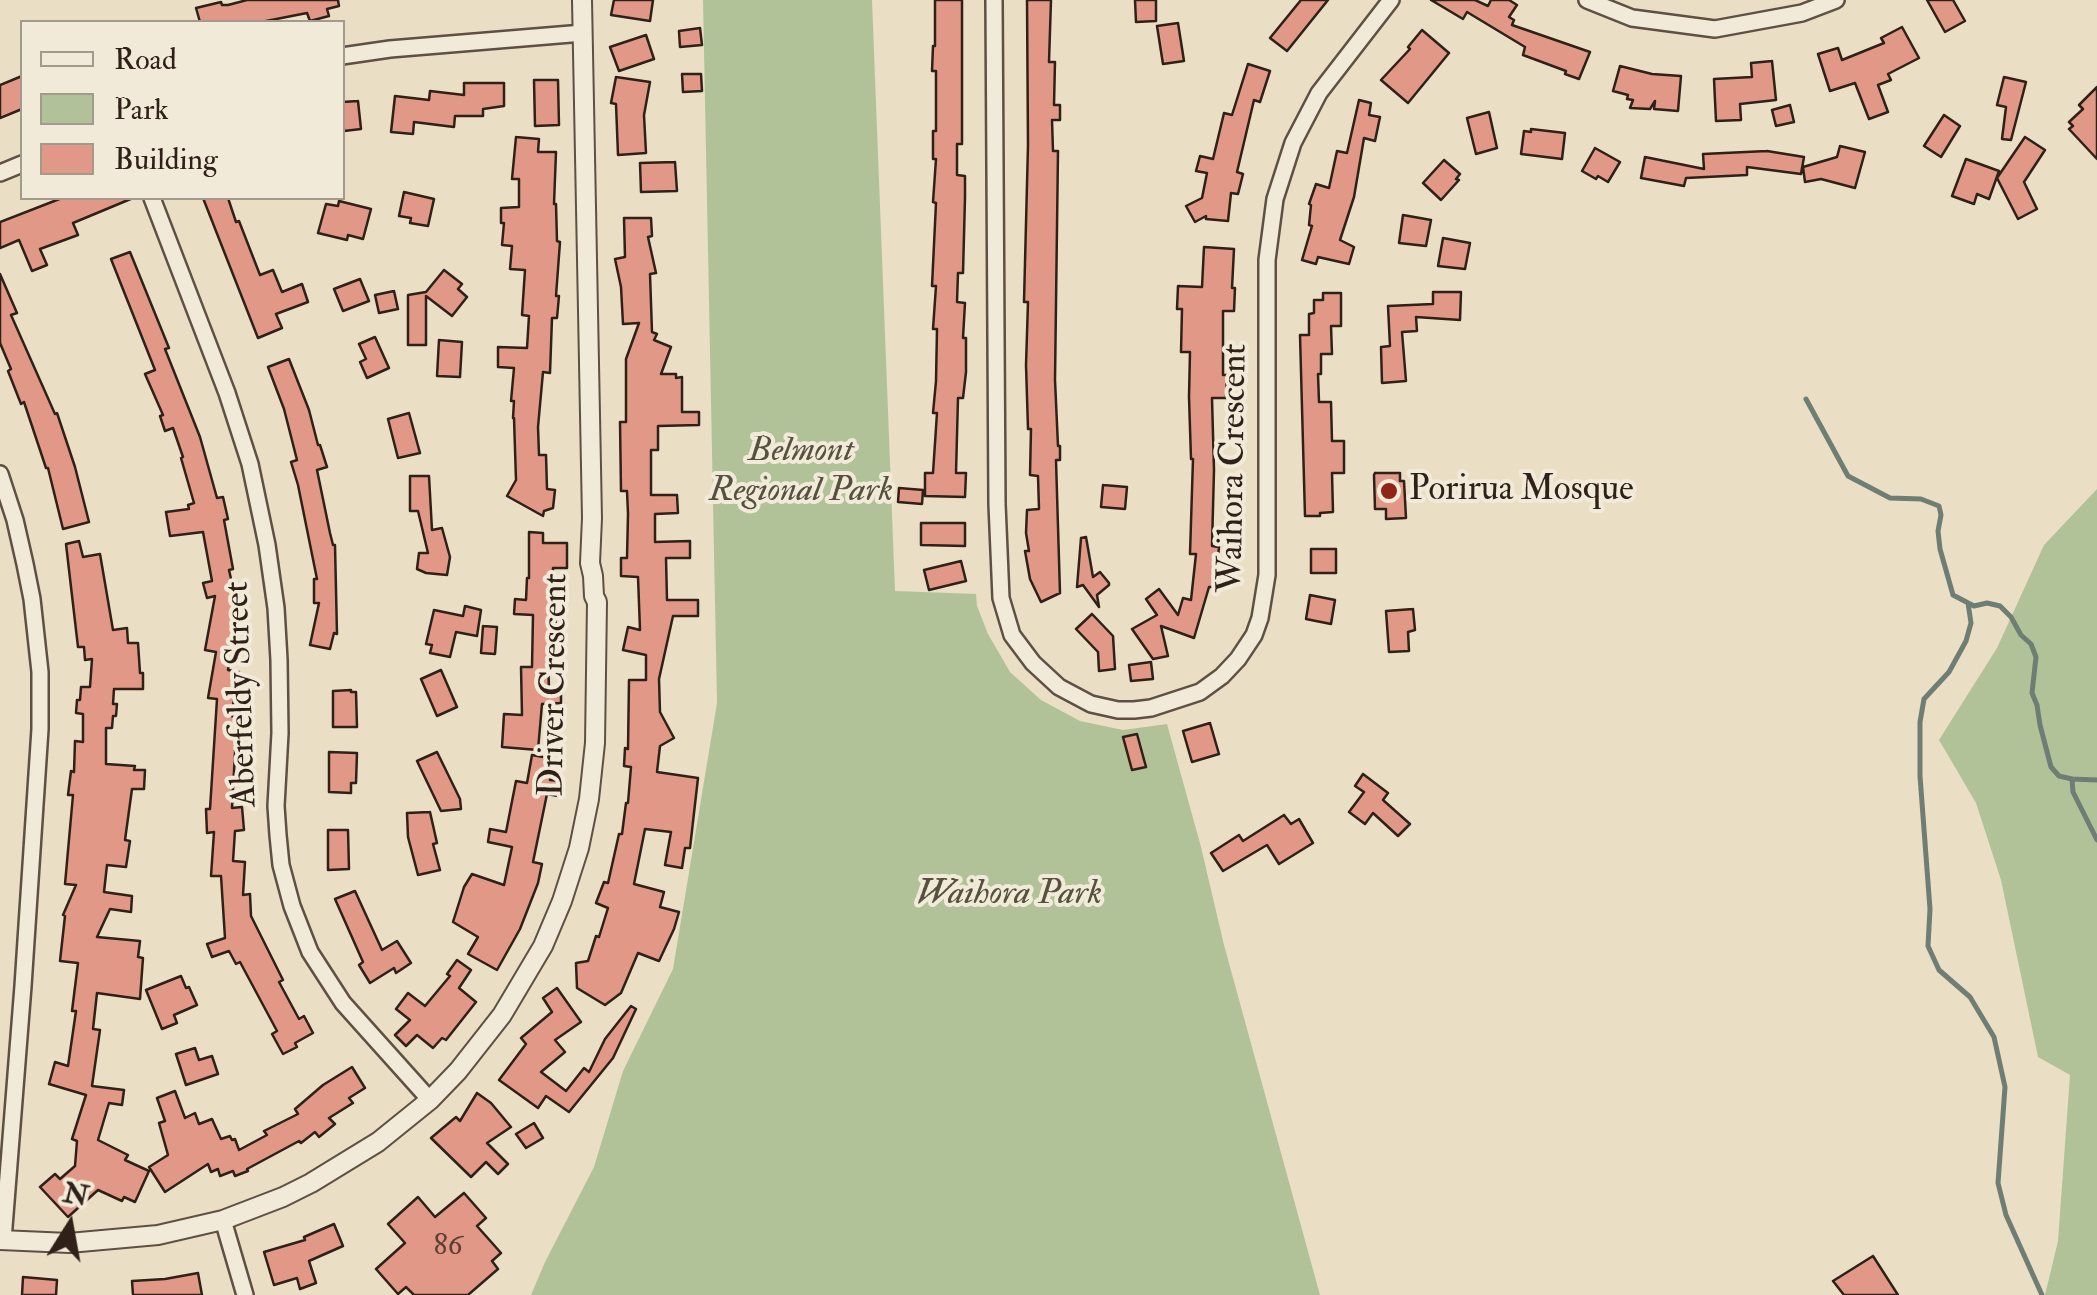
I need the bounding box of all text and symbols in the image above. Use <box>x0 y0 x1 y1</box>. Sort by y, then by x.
legend <box>20 20 345 200</box>
text: Road <box>114 41 177 78</box>
text: Park <box>114 91 169 128</box>
text: Building <box>114 141 218 178</box>
street label: Waihora Crescent <box>1212 343 1258 593</box>
park label: Belmont Regional Park <box>709 431 893 513</box>
place label: Porirua Mosque <box>1409 470 1634 512</box>
marker: Porirua Mosque <box>1378 480 1400 502</box>
street label: Driver Crescent <box>533 573 579 797</box>
street label: Aberfeldy Street <box>218 580 268 808</box>
park label: Waihora Park <box>916 874 1102 916</box>
north arrow <box>20 1175 120 1275</box>
text: N <box>60 1175 91 1215</box>
house number: 86 <box>433 1230 463 1266</box>

